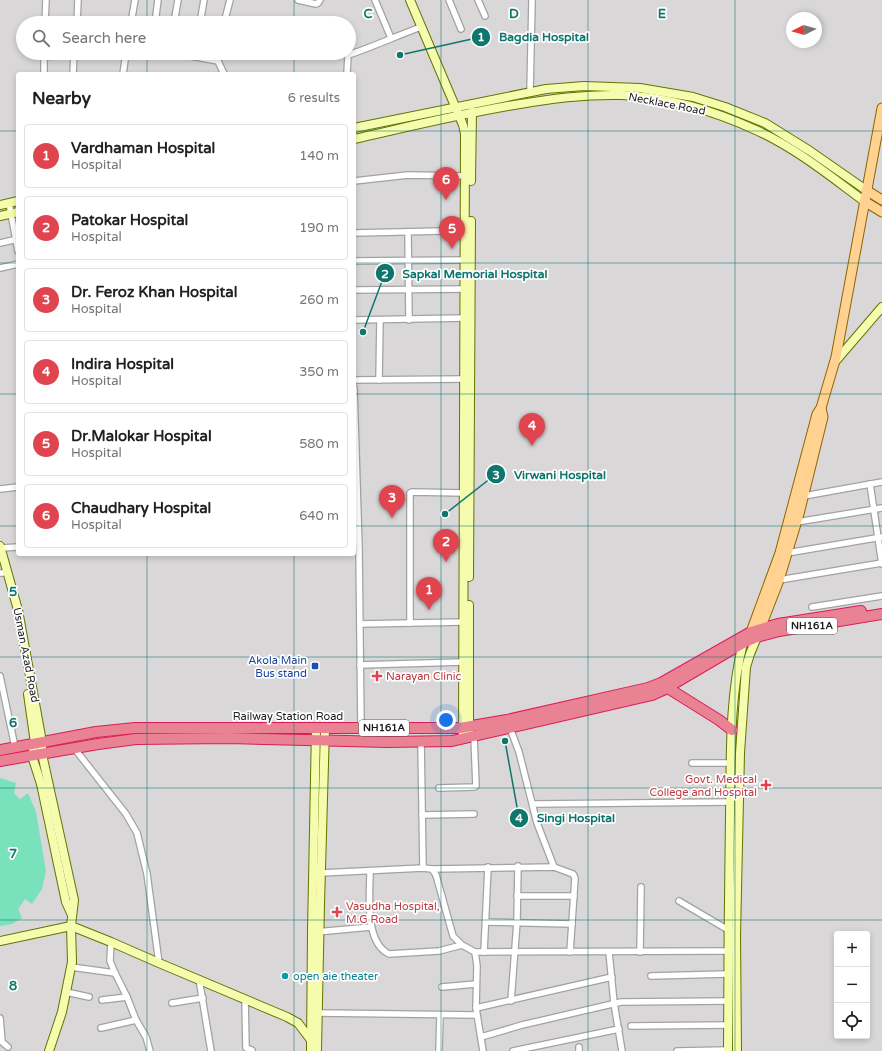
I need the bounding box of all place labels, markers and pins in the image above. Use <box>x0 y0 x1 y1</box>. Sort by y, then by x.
callout: Bagdia Hospital <box>471 25 597 49</box>
pin: 6 <box>433 167 459 200</box>
pin: 5 <box>439 216 465 249</box>
callout: Sapkal Memorial Hospital <box>375 261 555 285</box>
pin: 4 <box>519 413 545 446</box>
callout: Virwani Hospital <box>486 462 614 486</box>
pin: 3 <box>379 485 405 518</box>
pin: 2 <box>433 529 459 562</box>
pin: 1 <box>416 577 442 610</box>
place label: Akola Main Bus stand <box>248 654 307 680</box>
marker: Akola Main Bus stand <box>310 661 320 671</box>
marker: Narayan Clinic <box>371 670 383 682</box>
place label: Narayan Clinic <box>386 670 461 683</box>
place label: Govt. Medical College and Hospital <box>650 773 757 799</box>
marker: Govt. Medical College and Hospital <box>760 779 772 791</box>
callout: Singi Hospital <box>509 806 623 830</box>
place label: Vasudha Hospital, M.G Road <box>346 900 440 926</box>
marker: Vasudha Hospital, M.G Road <box>331 906 343 918</box>
place label: open aie theater <box>293 970 379 983</box>
marker: open aie theater <box>280 971 290 981</box>

